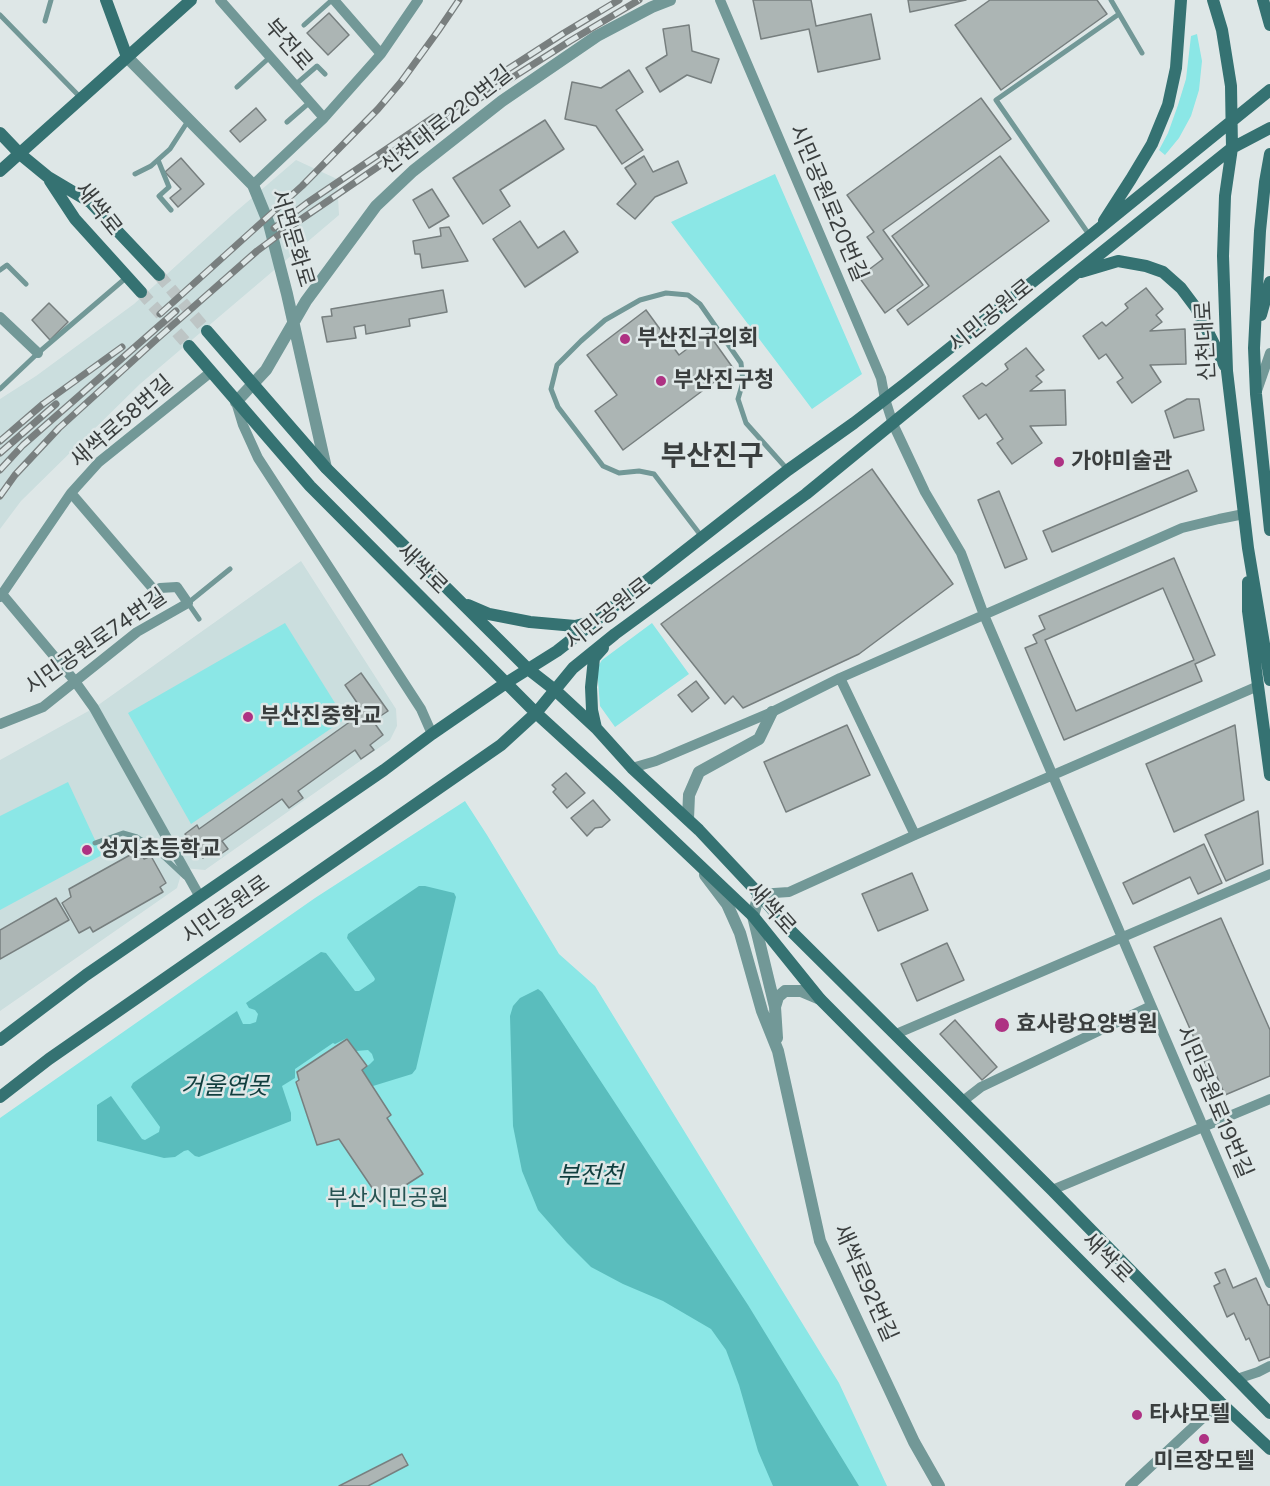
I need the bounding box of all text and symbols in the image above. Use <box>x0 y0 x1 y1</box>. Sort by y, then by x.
street label: 부전로 <box>258 13 318 77</box>
street label: 신천대로220번길 <box>376 60 518 180</box>
street label: 시민공원로20번길 <box>783 120 873 286</box>
street label: 새싹로 <box>69 177 127 241</box>
street label: 서면문화로 <box>265 186 319 290</box>
street label: 시민공원로 <box>943 274 1039 358</box>
street label: 신천대로 <box>1191 300 1221 382</box>
place label: 부산진구의회 <box>637 326 758 352</box>
marker: 부산진구의회 <box>618 332 632 346</box>
place label: 부산진구청 <box>673 368 774 394</box>
street label: 새싹로58번길 <box>65 370 179 474</box>
marker: 부산진구청 <box>654 374 668 388</box>
district label: 부산진구 <box>660 440 764 474</box>
place label: 가야미술관 <box>1071 449 1172 475</box>
marker: 가야미술관 <box>1052 455 1066 469</box>
street label: 새싹로 <box>391 538 453 600</box>
street label: 시민공원로 <box>560 572 656 656</box>
street label: 시민공원로74번길 <box>20 583 172 701</box>
place label: 부산진중학교 <box>260 704 381 730</box>
marker: 부산진중학교 <box>241 710 255 724</box>
place label: 성지초등학교 <box>99 837 220 863</box>
marker: 성지초등학교 <box>80 843 94 857</box>
street label: 시민공원로 <box>177 870 275 950</box>
street label: 새싹로 <box>741 878 801 940</box>
place label: 효사랑요양병원 <box>1016 1012 1158 1038</box>
marker: 효사랑요양병원 <box>993 1016 1011 1034</box>
street label: 시민공원로19번길 <box>1170 1022 1258 1182</box>
water label: 거울연못 <box>181 1073 269 1101</box>
water label: 부전천 <box>557 1162 623 1190</box>
park label: 부산시민공원 <box>327 1186 449 1212</box>
street label: 새싹로92번길 <box>827 1220 903 1346</box>
street label: 새싹로 <box>1076 1227 1138 1289</box>
place label: 타샤모텔 <box>1149 1402 1230 1428</box>
marker: 타샤모텔 <box>1130 1408 1144 1422</box>
marker: 미르장모텔 <box>1197 1432 1211 1446</box>
place label: 미르장모텔 <box>1153 1449 1255 1475</box>

